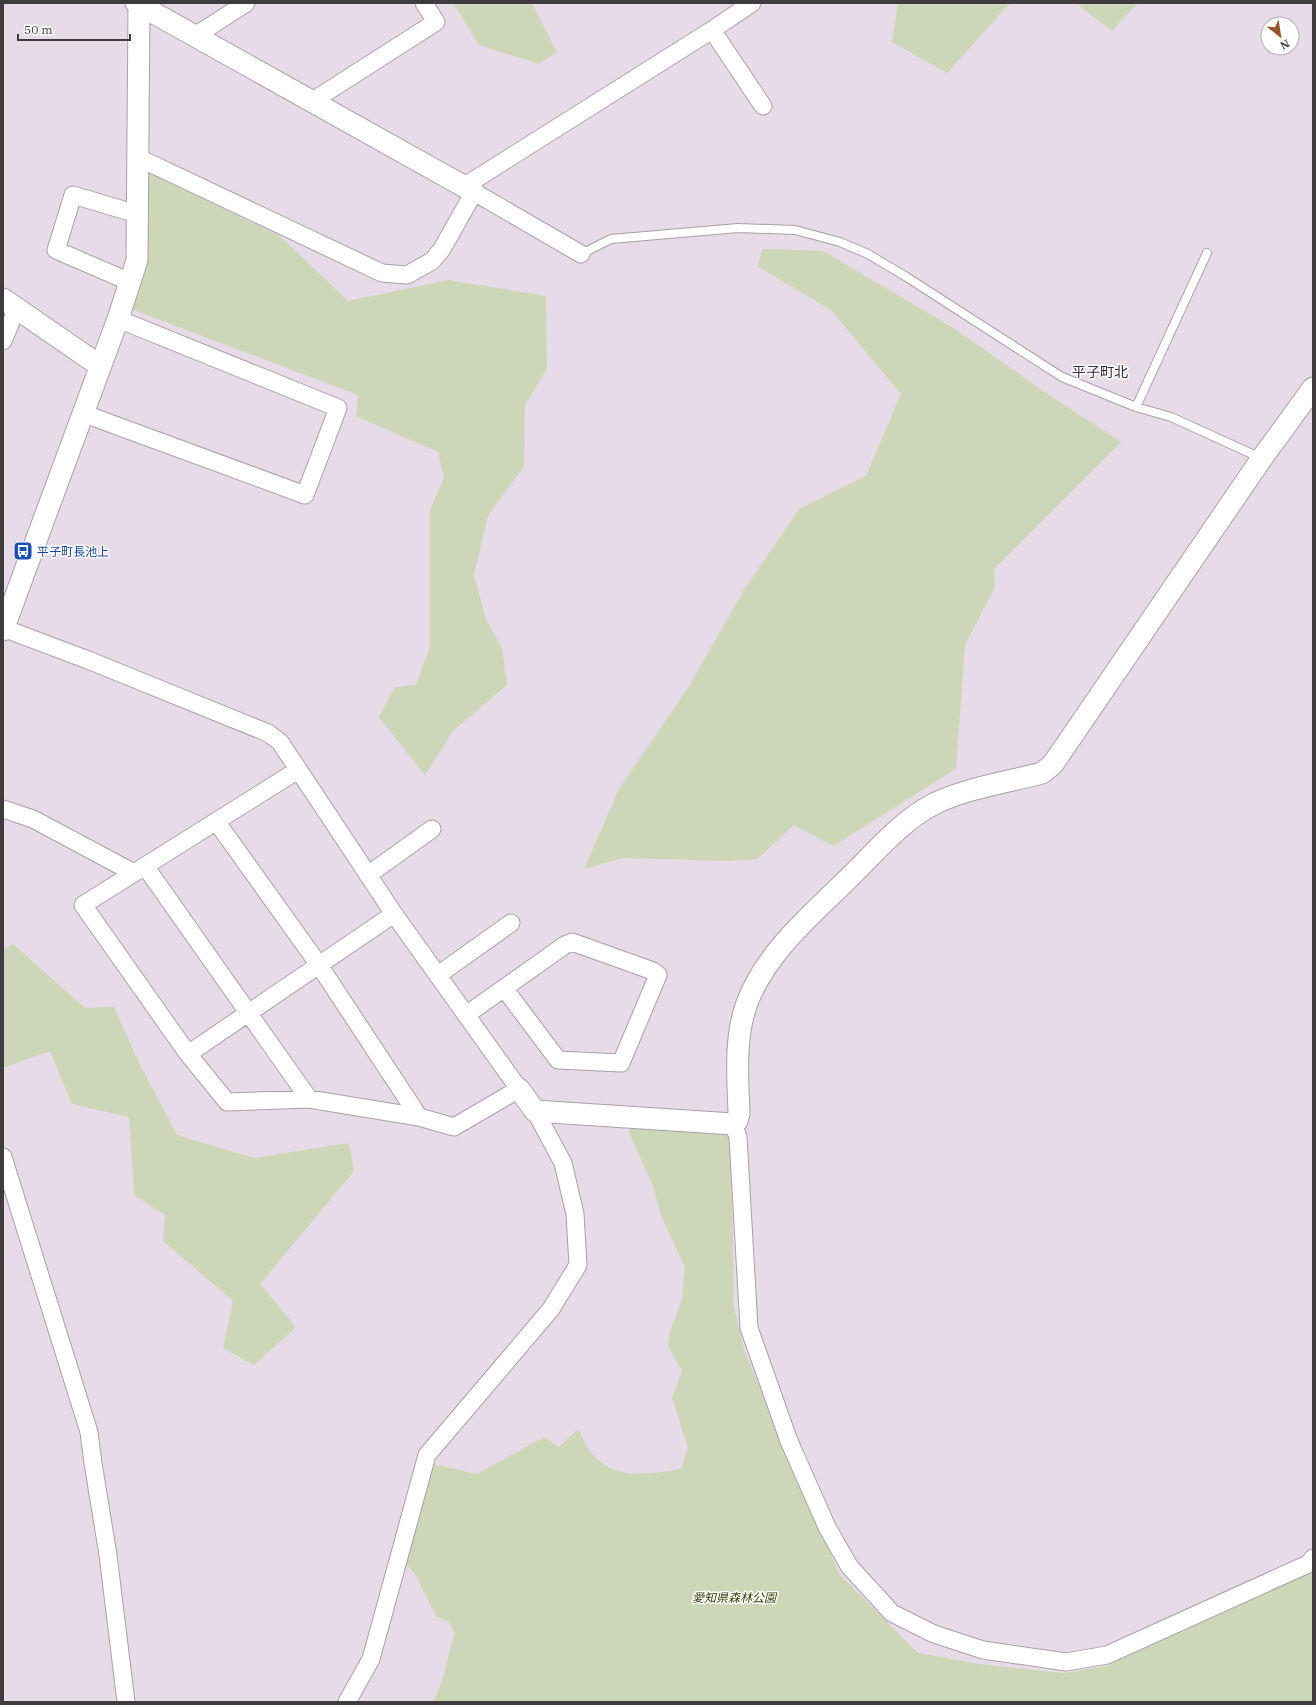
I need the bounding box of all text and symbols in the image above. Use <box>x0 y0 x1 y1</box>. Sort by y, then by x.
scale bar <box>18 16 130 42</box>
north arrow <box>1260 16 1300 56</box>
text: 50 m <box>24 22 53 37</box>
text: N <box>1277 36 1292 53</box>
district label: 平子町北 <box>1072 363 1128 381</box>
bus stop icon: 平子町長池上 <box>12 540 34 562</box>
place label: 平子町長池上 <box>37 544 109 559</box>
park label: 愛知県森林公園 <box>692 1590 778 1605</box>

